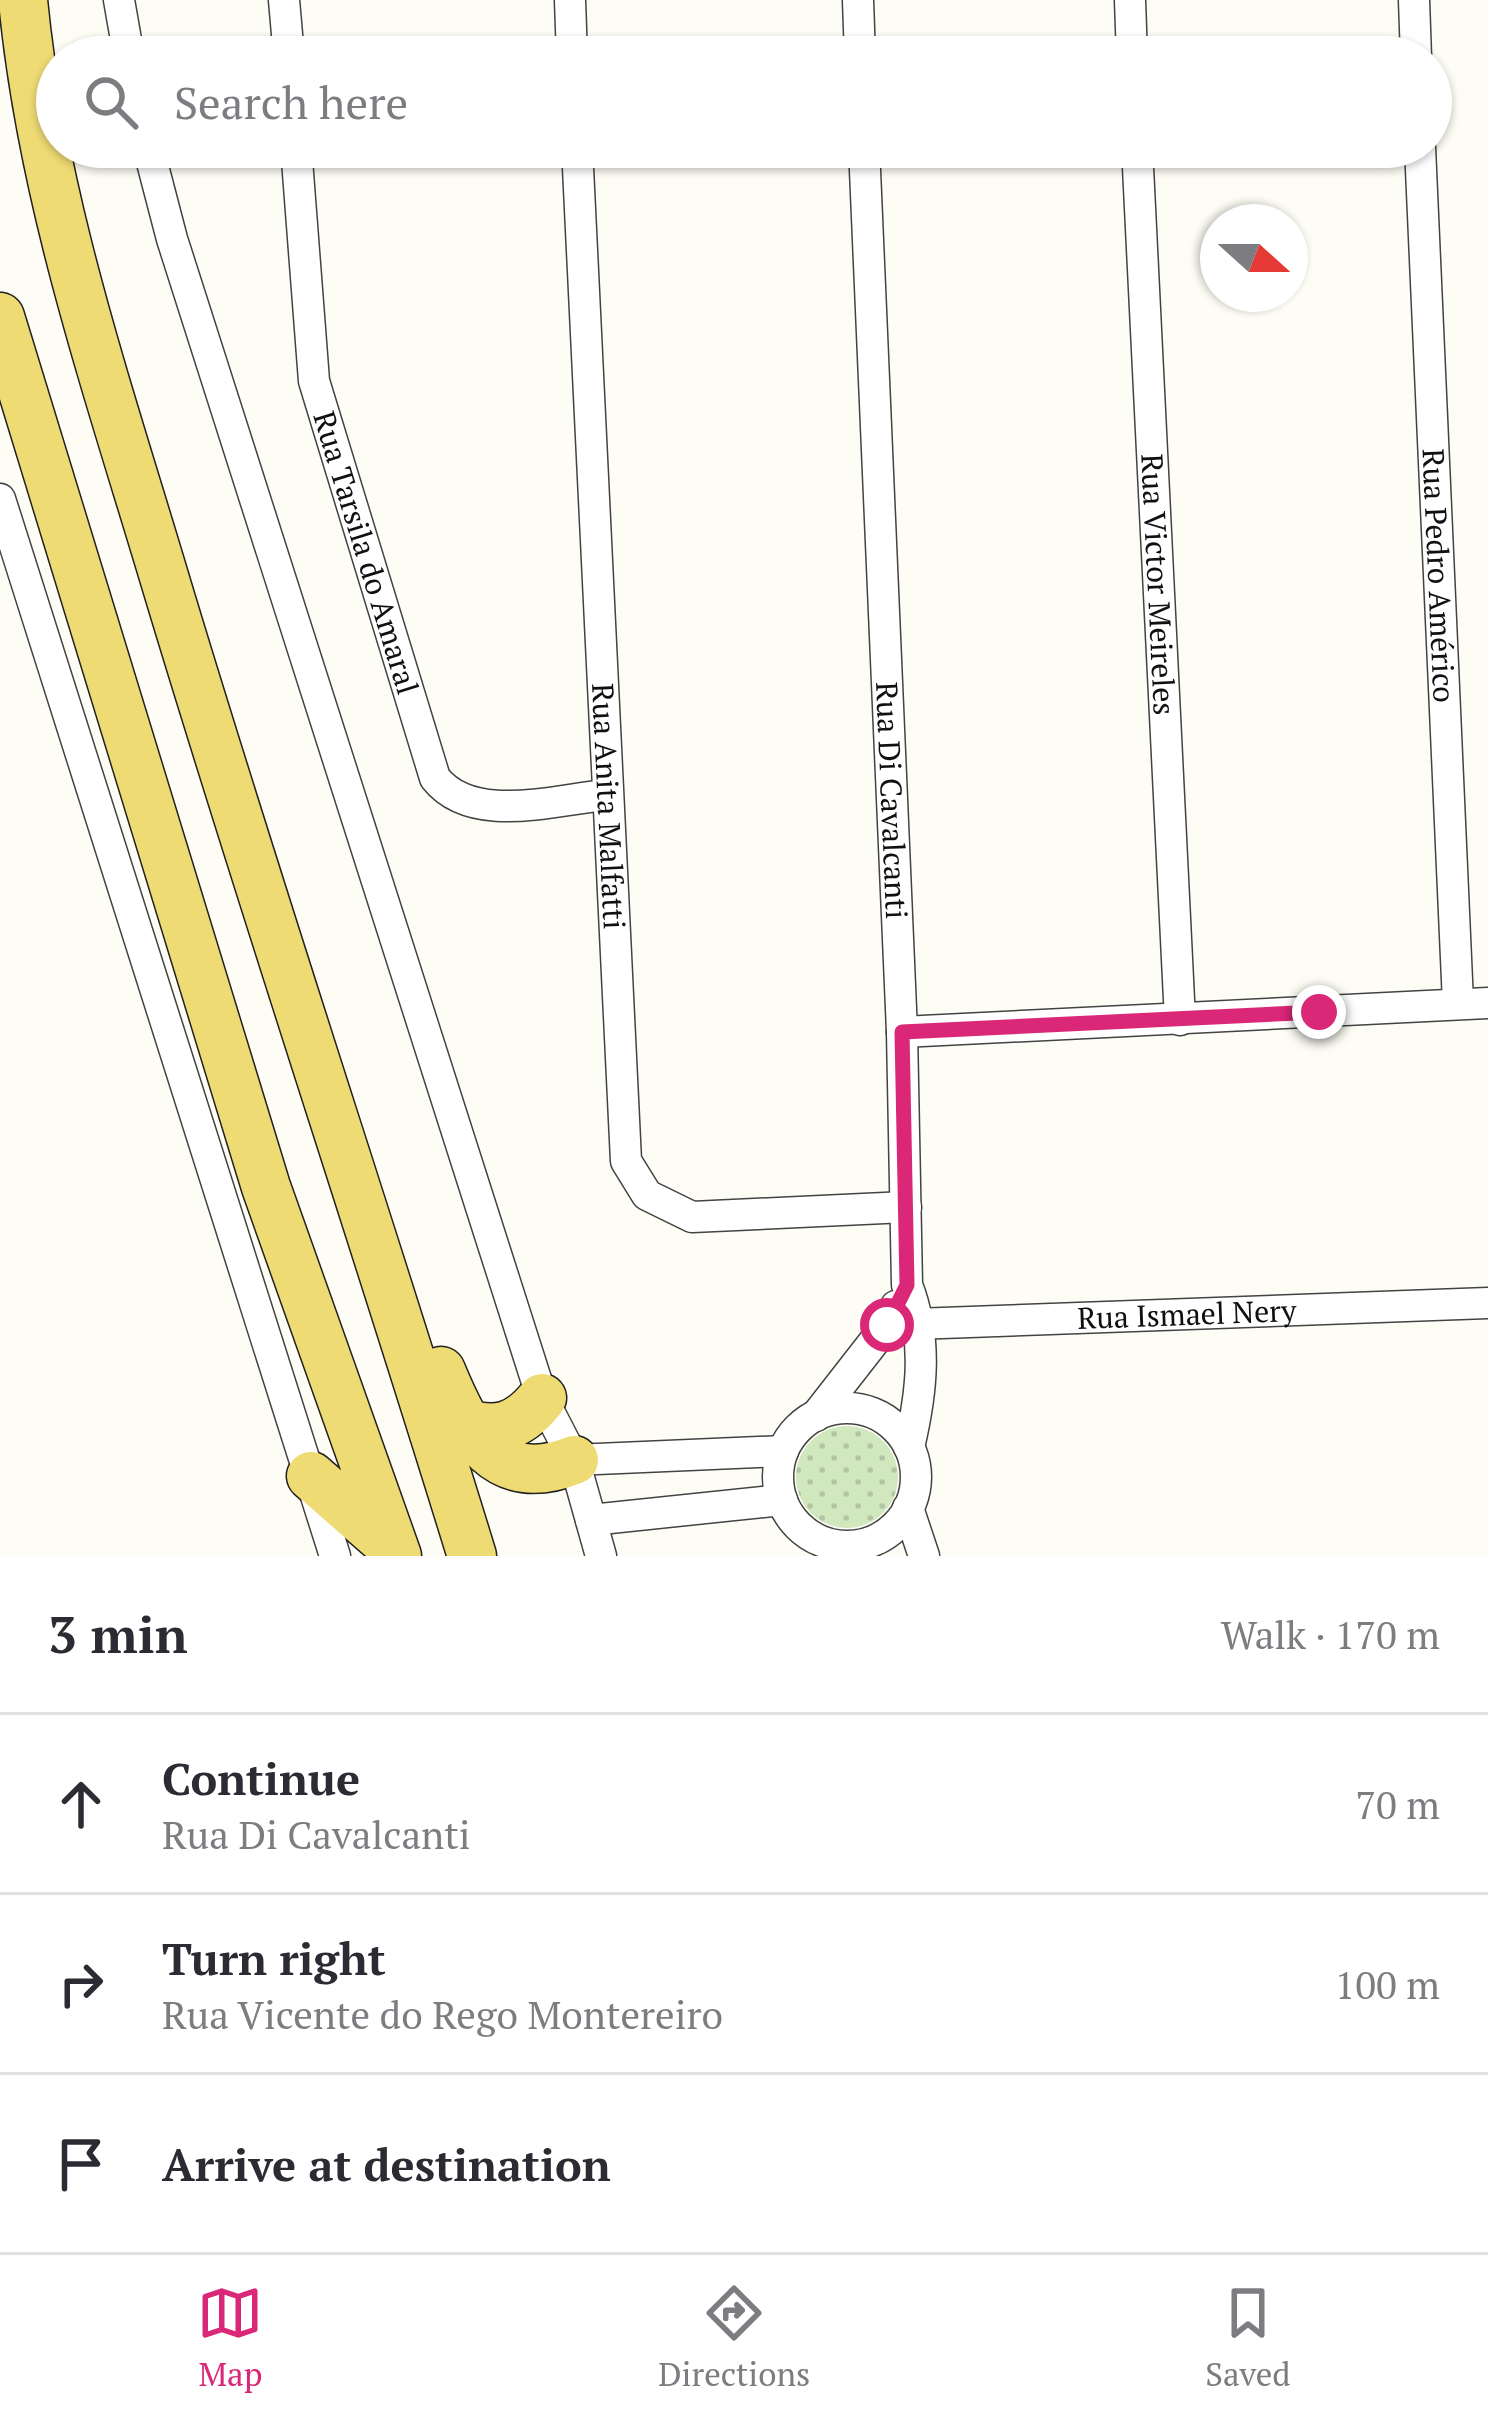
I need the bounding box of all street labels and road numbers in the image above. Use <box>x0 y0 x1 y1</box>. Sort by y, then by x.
street label: Rua Tarsila do Amaral <box>304 406 428 699</box>
street label: Rua Pedro Américo <box>1413 448 1465 704</box>
street label: Rua Victor Meireles <box>1132 453 1185 716</box>
street label: Rua Di Cavalcanti <box>867 681 917 920</box>
street label: Rua Anita Malfatti <box>583 682 635 930</box>
street label: Rua Ismael Nery <box>1077 1290 1298 1338</box>

